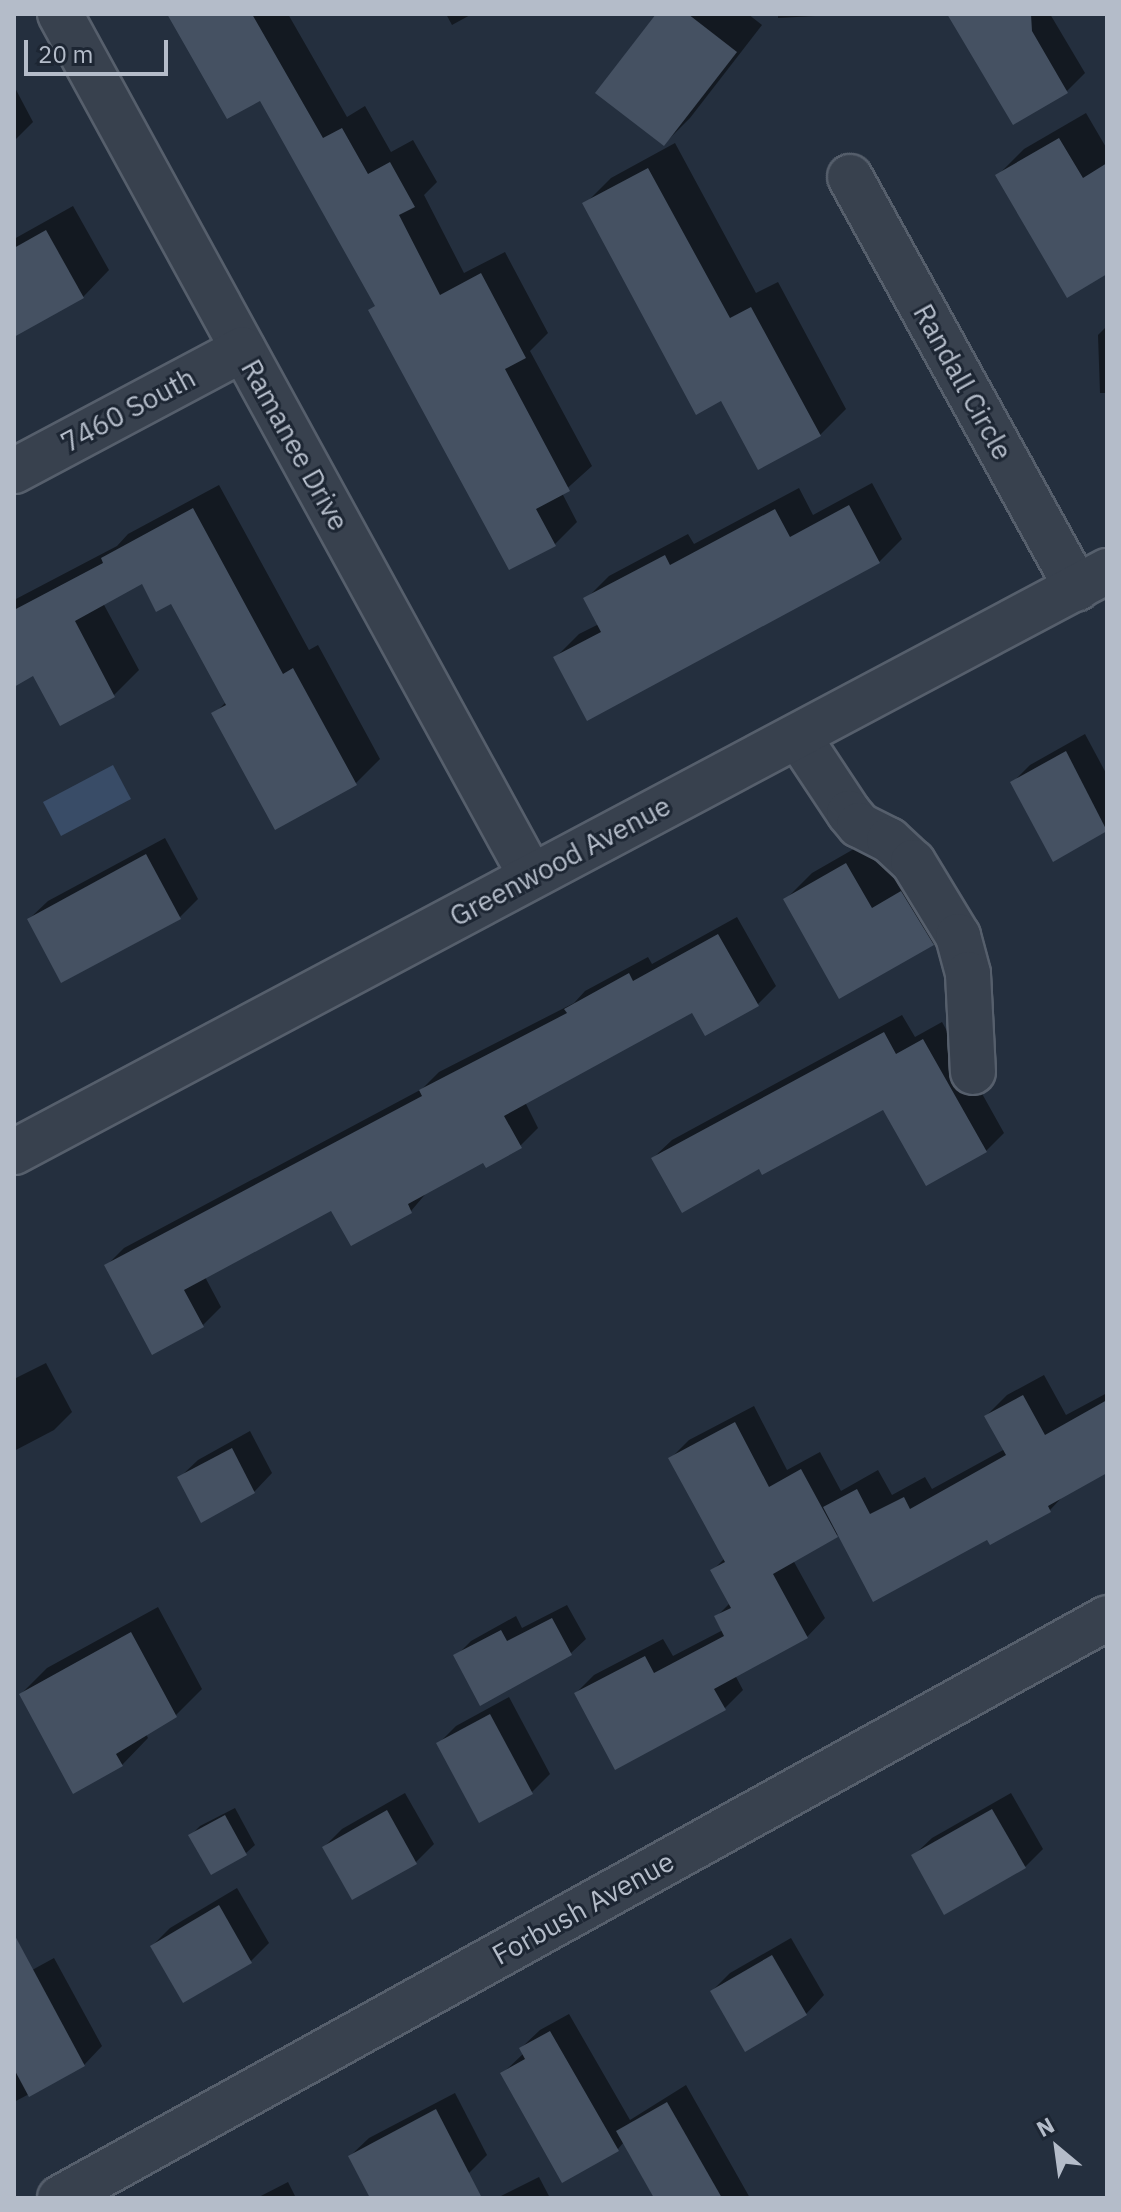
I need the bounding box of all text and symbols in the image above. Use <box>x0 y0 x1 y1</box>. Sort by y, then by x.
scale bar <box>28 24 172 74</box>
text: 20 m <box>38 38 93 70</box>
street label: Randall Circle <box>906 298 1020 466</box>
street label: Ramanee Drive <box>234 354 356 536</box>
street label: 7460 South <box>55 361 201 459</box>
street label: Greenwood Avenue <box>444 789 676 933</box>
street label: Forbush Avenue <box>486 1844 680 1972</box>
north arrow <box>1017 2108 1097 2188</box>
text: N <box>1031 2110 1059 2143</box>

